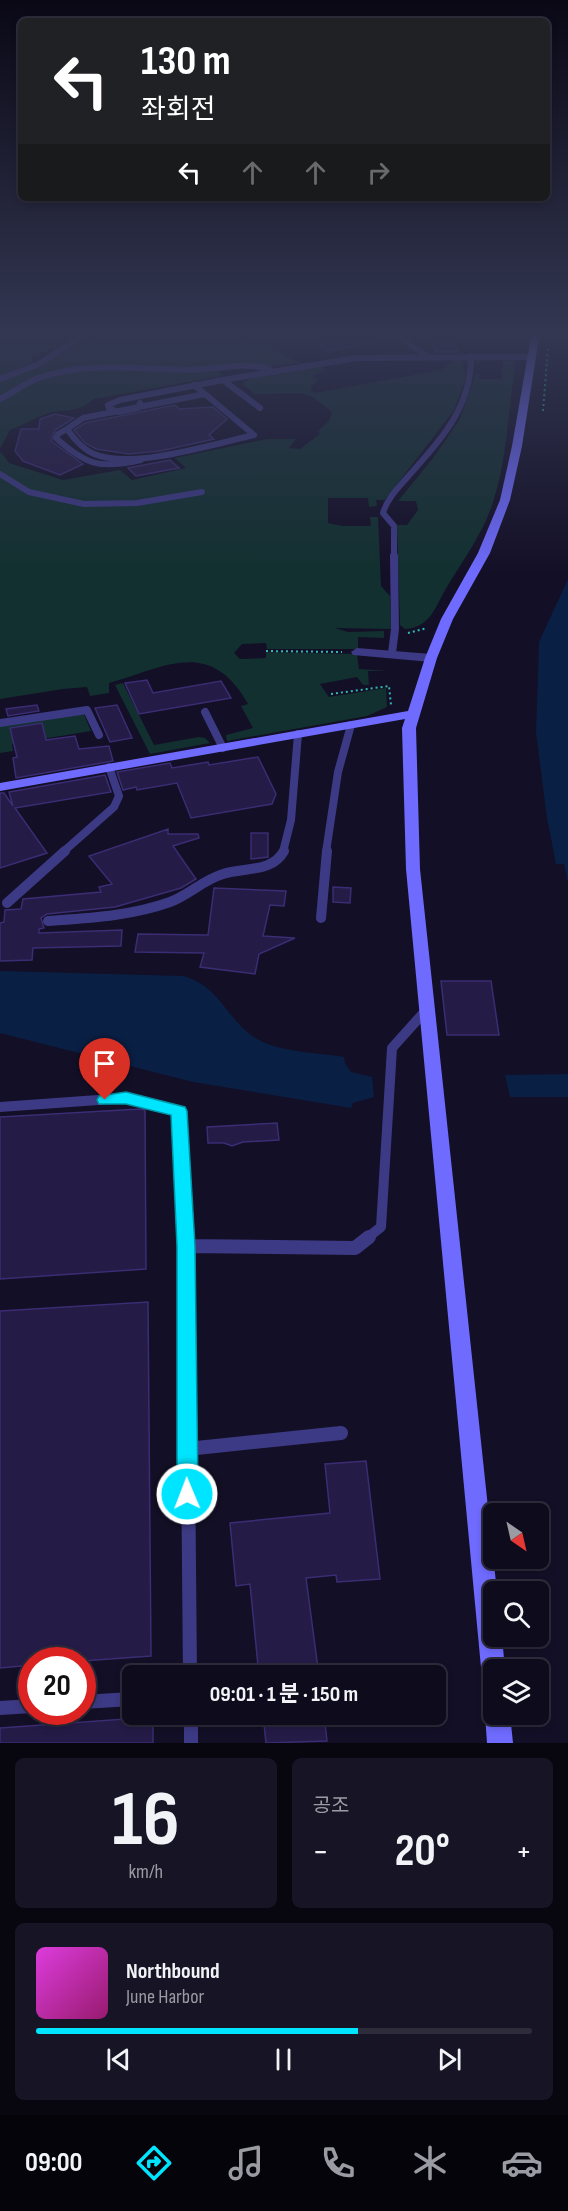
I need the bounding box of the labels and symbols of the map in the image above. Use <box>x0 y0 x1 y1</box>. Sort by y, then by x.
pin <box>79 1038 130 1100</box>
position arrow <box>155 1462 219 1526</box>
north arrow <box>483 1503 549 1569</box>
speed limit sign: 20 <box>18 1647 96 1725</box>

